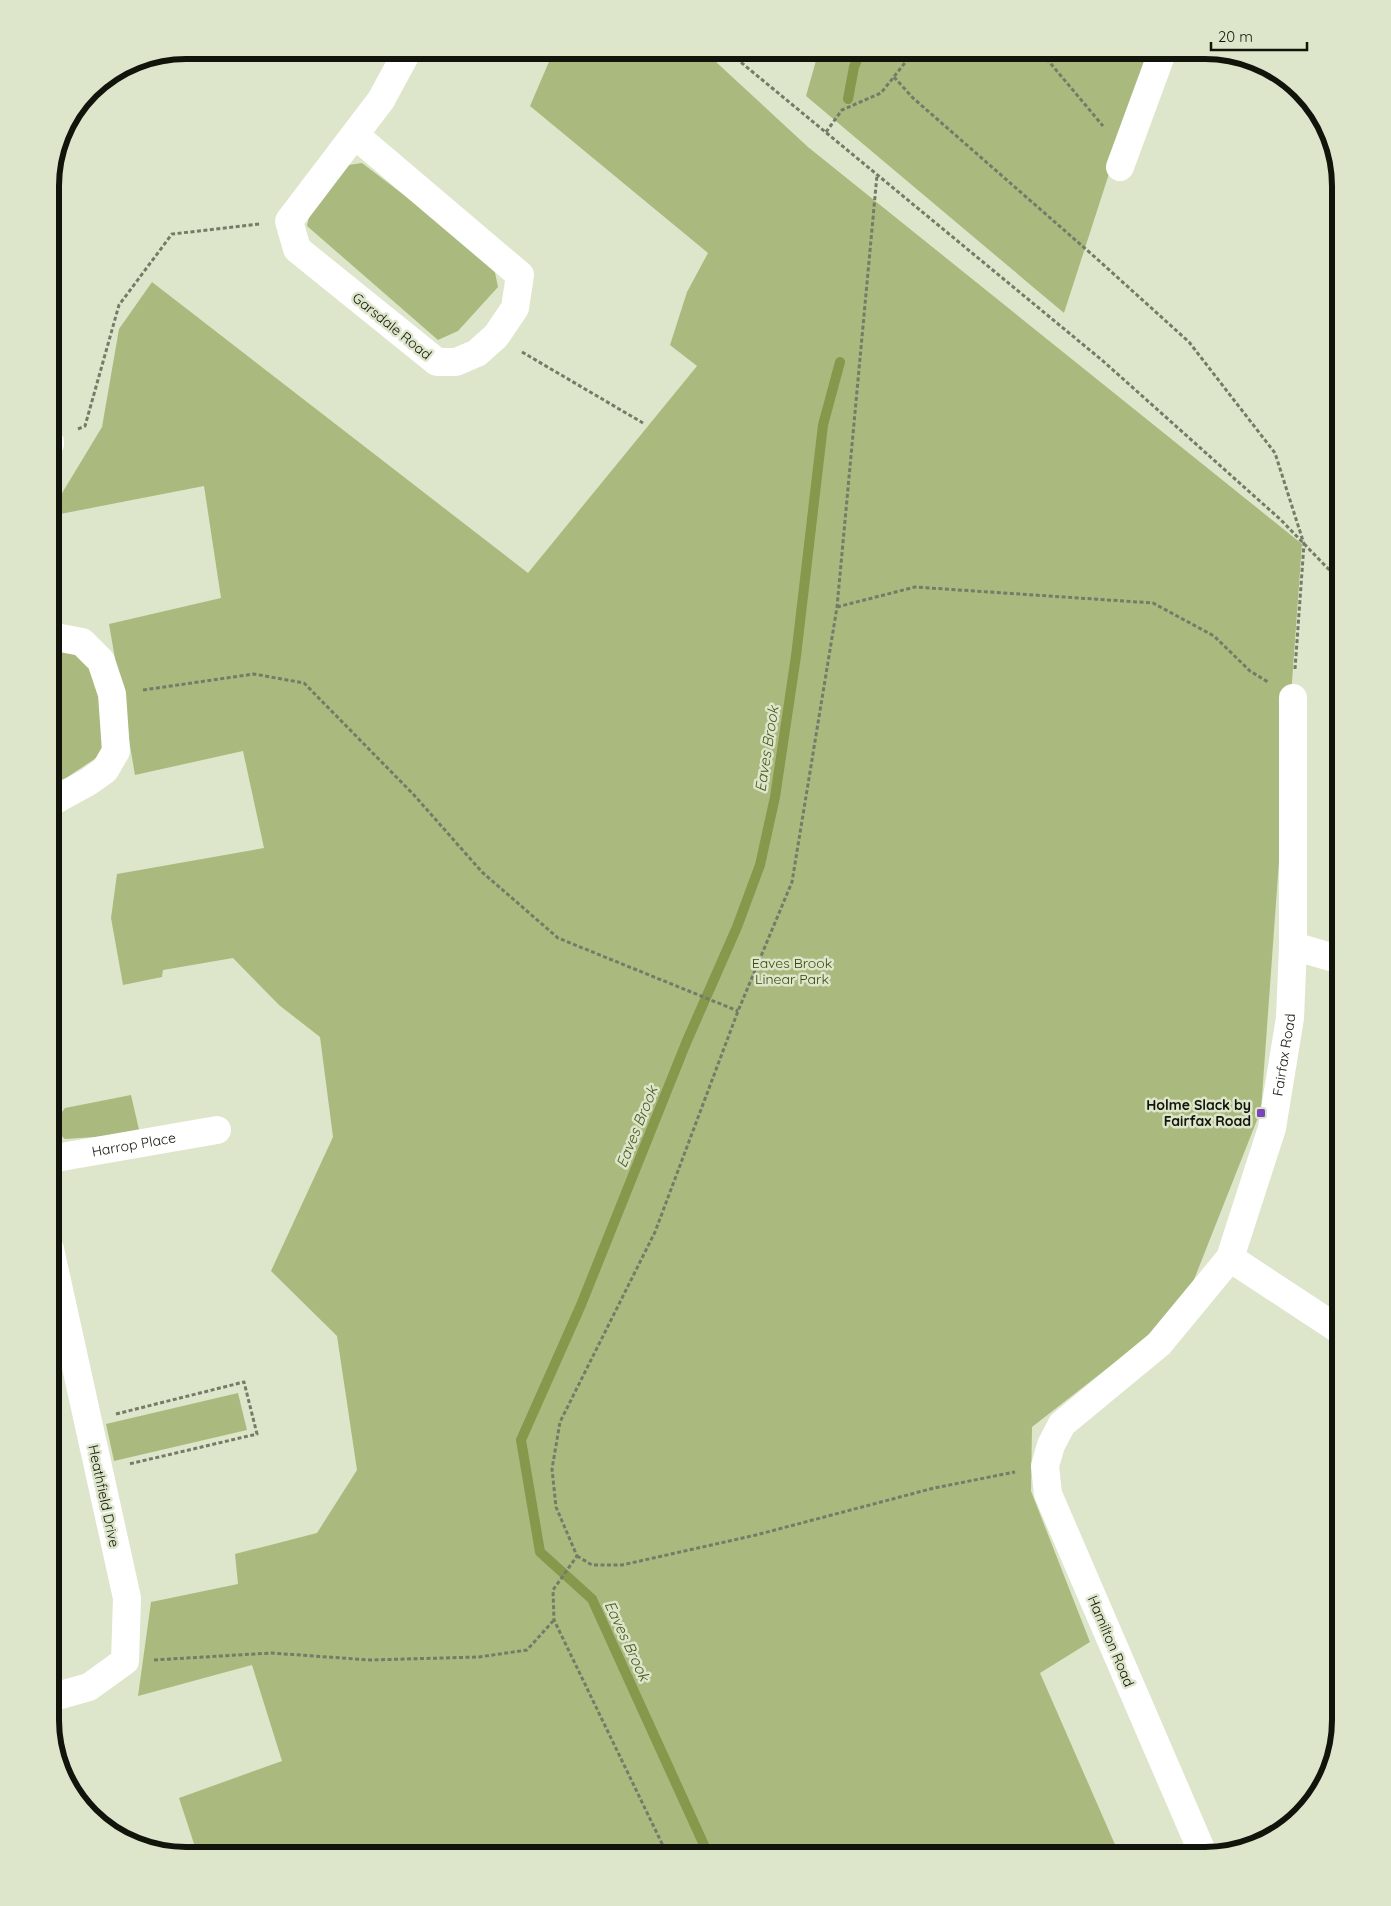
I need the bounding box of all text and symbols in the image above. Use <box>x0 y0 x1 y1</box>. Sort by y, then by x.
scale bar <box>1211 20 1307 52</box>
text: 20 m <box>1218 27 1253 46</box>
street label: Garsdale Road <box>349 289 435 363</box>
water label: Eaves Brook <box>750 703 783 793</box>
park label: Eaves Brook Linear Park <box>752 954 832 988</box>
street label: Fairfax Road <box>1268 1013 1299 1097</box>
water label: Eaves Brook <box>612 1081 662 1170</box>
place label: Holme Slack by Fairfax Road <box>1146 1096 1251 1130</box>
marker: Holme Slack by Fairfax Road <box>1255 1107 1267 1119</box>
street label: Harrop Place <box>90 1128 177 1161</box>
street label: Heathfield Drive <box>84 1443 124 1549</box>
street label: Hamilton Road <box>1084 1593 1138 1689</box>
water label: Eaves Brook <box>601 1598 655 1686</box>

